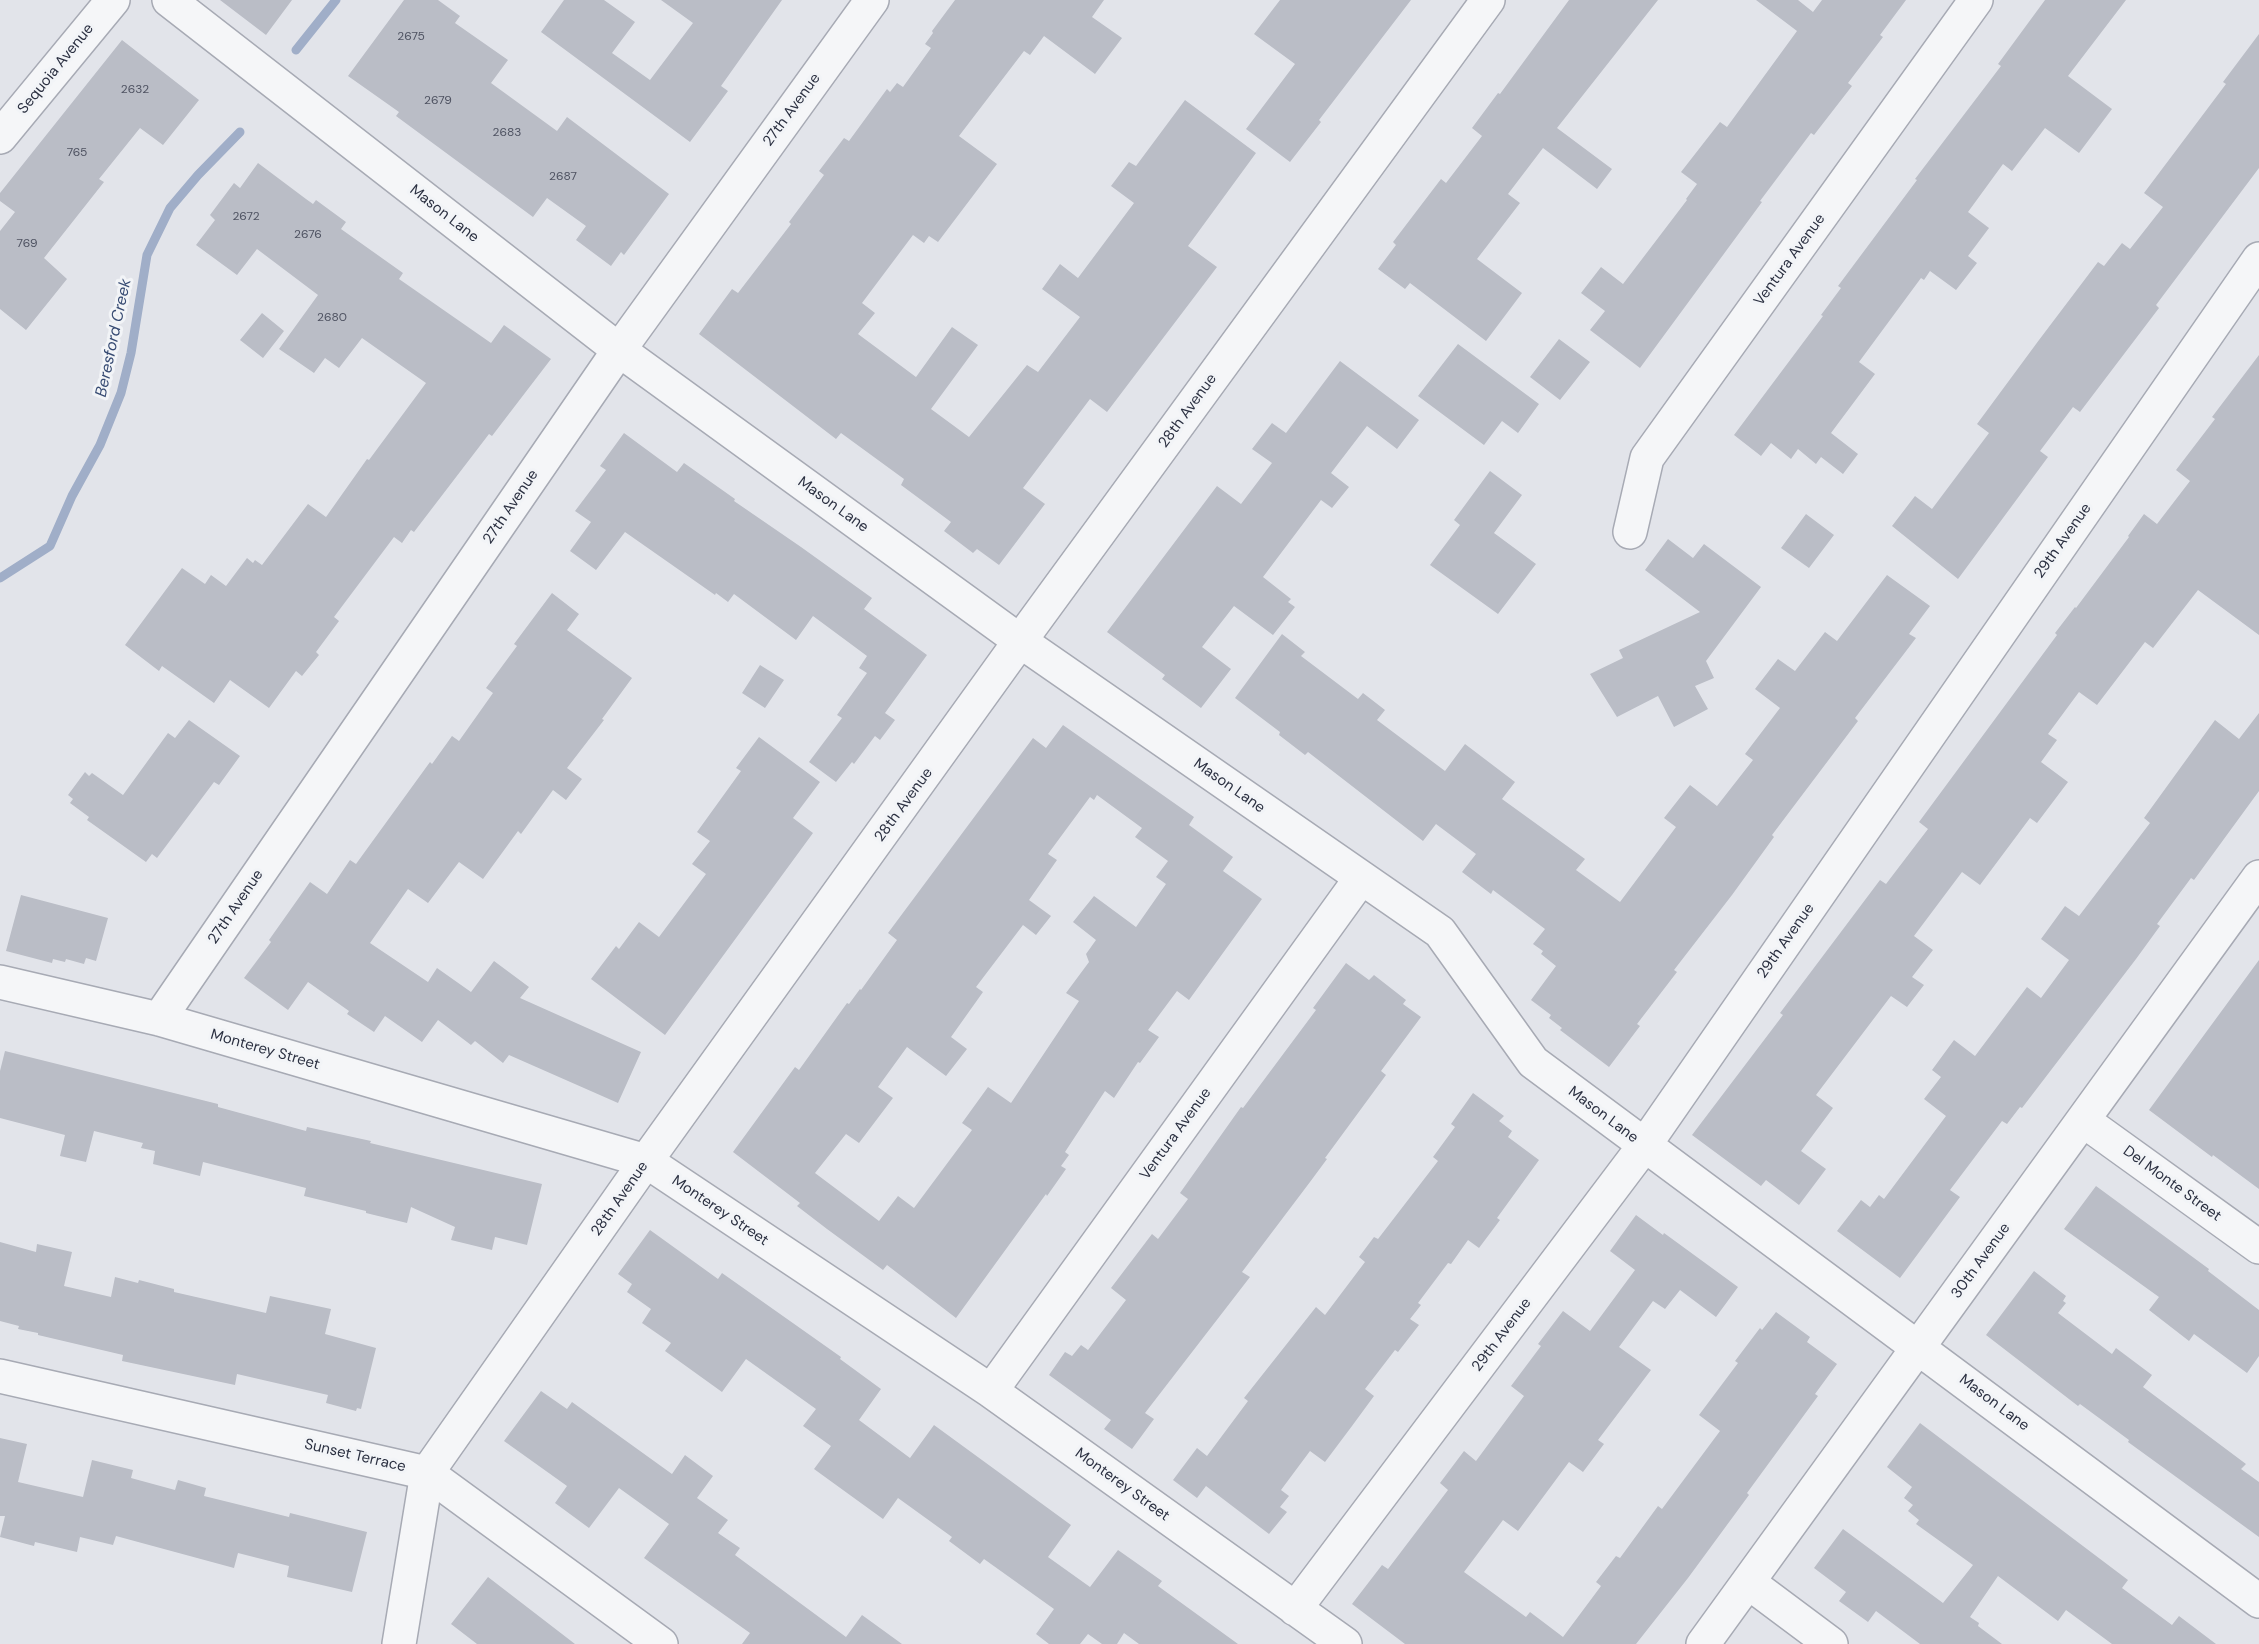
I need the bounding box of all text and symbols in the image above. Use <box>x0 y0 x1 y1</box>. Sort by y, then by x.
street label: Sequoia Avenue <box>14 20 98 118</box>
house number: 2675 <box>397 30 425 44</box>
street label: 27th Avenue <box>759 70 825 150</box>
house number: 2632 <box>121 83 149 97</box>
house number: 2679 <box>424 94 452 108</box>
house number: 2683 <box>493 126 521 140</box>
house number: 765 <box>67 146 87 160</box>
house number: 2687 <box>549 170 577 184</box>
street label: Mason Lane <box>406 181 482 247</box>
house number: 2672 <box>232 210 260 224</box>
street label: Ventura Avenue <box>1751 210 1829 310</box>
house number: 2676 <box>294 228 322 242</box>
house number: 769 <box>17 237 37 251</box>
water label: Beresford Creek <box>92 277 136 399</box>
house number: 2680 <box>317 311 347 325</box>
street label: 28th Avenue <box>1155 371 1221 451</box>
street label: 27th Avenue <box>480 466 542 548</box>
street label: Mason Lane <box>794 473 872 537</box>
street label: 29th Avenue <box>2031 500 2095 582</box>
street label: Mason Lane <box>1190 755 1268 817</box>
street label: 28th Avenue <box>871 765 937 845</box>
street label: 27th Avenue <box>205 866 267 948</box>
street label: 29th Avenue <box>1754 900 1818 982</box>
street label: Monterey Street <box>208 1026 322 1074</box>
street label: Mason Lane <box>1564 1083 1642 1147</box>
street label: Ventura Avenue <box>1137 1084 1215 1184</box>
street label: Del Monte Street <box>2119 1142 2225 1226</box>
street label: 28th Avenue <box>588 1158 652 1240</box>
street label: Monterey Street <box>668 1172 772 1250</box>
street label: 30th Avenue <box>1948 1220 2014 1302</box>
street label: 29th Avenue <box>1469 1295 1535 1375</box>
street label: Mason Lane <box>1955 1371 2033 1435</box>
street label: Sunset Terrace <box>303 1436 407 1476</box>
street label: Monterey Street <box>1071 1445 1173 1525</box>

